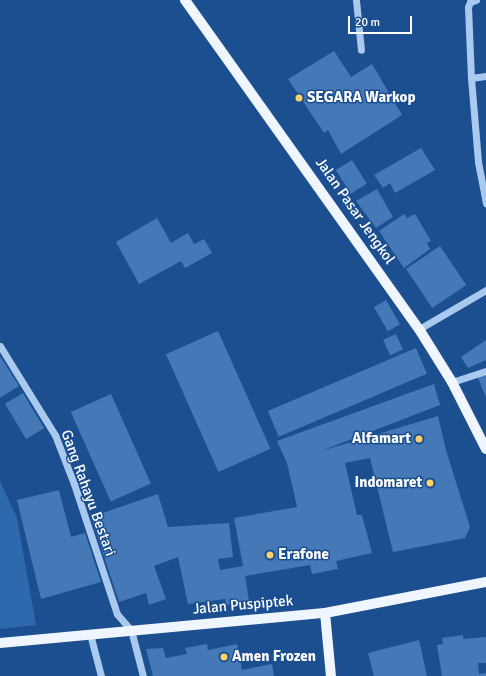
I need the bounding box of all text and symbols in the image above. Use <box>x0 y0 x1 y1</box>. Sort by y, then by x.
scale bar <box>350 8 414 34</box>
text: 20 m <box>355 15 380 30</box>
place label: SEGARA Warkop <box>307 89 416 107</box>
marker: SEGARA Warkop <box>294 93 304 103</box>
street label: Jalan Pasar Jengkol <box>311 154 399 268</box>
street label: Gang Rahayu Bestari <box>57 427 119 559</box>
place label: Alfamart <box>352 430 411 448</box>
marker: Alfamart <box>414 434 424 444</box>
place label: Indomaret <box>355 474 422 492</box>
marker: Indomaret <box>425 478 435 488</box>
place label: Erafone <box>278 546 329 564</box>
marker: Erafone <box>265 550 275 560</box>
street label: Jalan Puspiptek <box>192 592 294 618</box>
place label: Amen Frozen <box>232 648 316 666</box>
marker: Amen Frozen <box>219 652 229 662</box>

